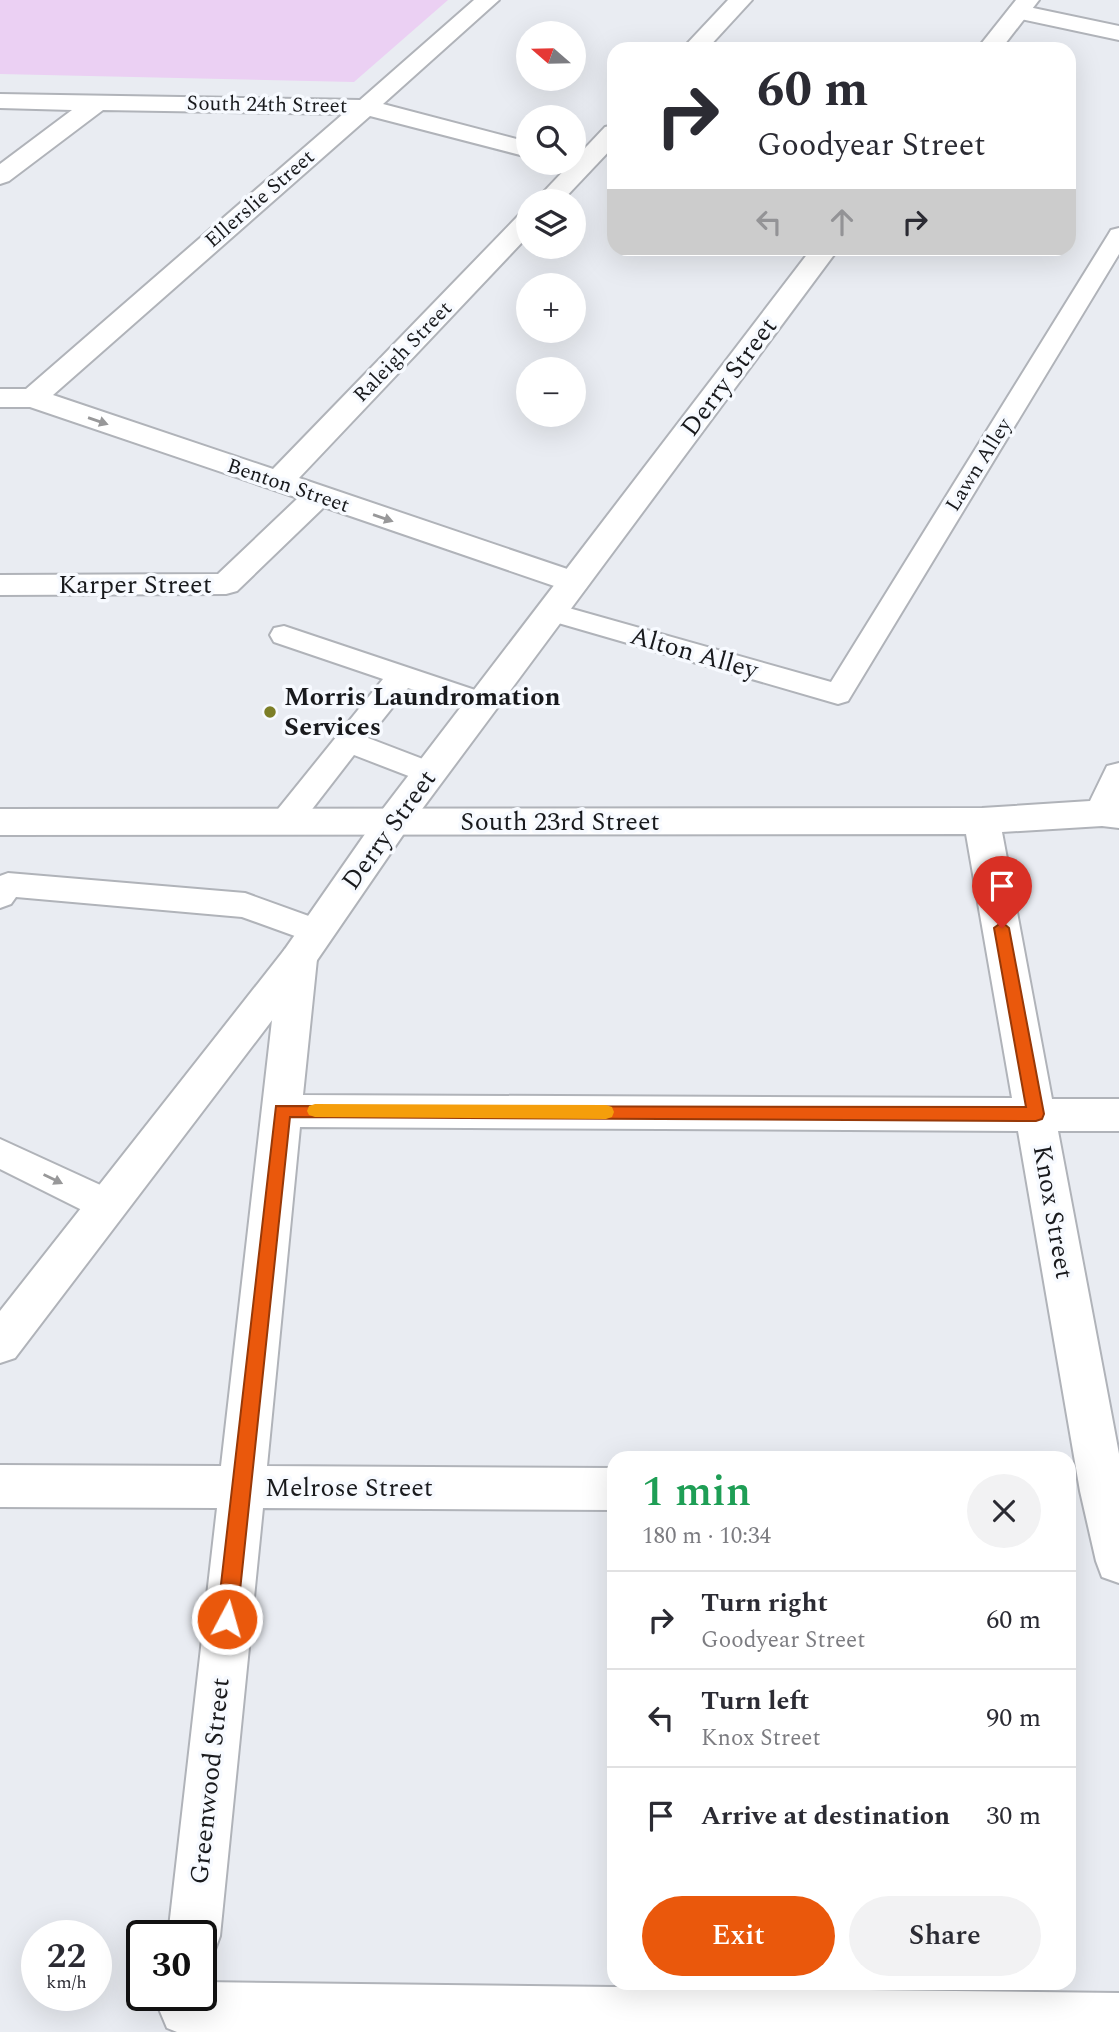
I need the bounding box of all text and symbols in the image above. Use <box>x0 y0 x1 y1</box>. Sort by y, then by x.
north arrow <box>516 21 586 91</box>
map controls <box>516 21 586 427</box>
text: 60 m <box>757 53 868 128</box>
icon: right <box>642 70 733 161</box>
street label: South 24th Street <box>186 88 348 122</box>
button: search <box>516 105 586 175</box>
text: Goodyear Street <box>757 121 986 170</box>
street label: Ellerslie Street <box>198 142 322 256</box>
button: layers <box>516 189 586 259</box>
icon: left <box>750 203 788 241</box>
icon: ahead <box>823 203 861 241</box>
icon: right <box>896 203 934 241</box>
button: + <box>516 273 586 343</box>
street label: Raleigh Street <box>346 294 460 410</box>
street label: Derry Street <box>671 309 787 445</box>
button: − <box>516 357 586 427</box>
street label: Lawn Alley <box>938 411 1021 518</box>
one-way arrow <box>87 416 108 427</box>
street label: Benton Street <box>222 450 354 522</box>
one-way arrow <box>372 513 393 524</box>
street label: Karper Street <box>58 565 212 605</box>
street label: Alton Alley <box>625 616 764 691</box>
place label: Morris Laundromation Services <box>284 677 561 747</box>
marker: Morris Laundromation Services <box>262 704 278 720</box>
street label: Derry Street <box>332 761 446 899</box>
street label: South 23rd Street <box>460 802 660 842</box>
pin <box>972 856 1032 928</box>
icon: arrive <box>983 867 1021 905</box>
street label: Knox Street <box>1022 1142 1084 1282</box>
one-way arrow <box>43 1174 63 1185</box>
text: 1 min <box>642 1461 751 1524</box>
street label: Melrose Street <box>265 1468 433 1508</box>
button: close <box>967 1474 1041 1548</box>
text: 180 m · 10:34 <box>642 1519 771 1554</box>
position arrow <box>190 1582 264 1656</box>
text: Turn right <box>701 1583 828 1623</box>
text: 60 m <box>986 1600 1041 1640</box>
icon: right <box>642 1601 680 1639</box>
text: Goodyear Street <box>701 1623 865 1658</box>
street label: Greenwood Street <box>179 1676 241 1886</box>
text: Turn left <box>701 1681 809 1721</box>
text: 90 m <box>986 1698 1041 1738</box>
icon: left <box>642 1699 680 1737</box>
text: Knox Street <box>701 1721 821 1756</box>
text: Arrive at destination <box>701 1796 950 1836</box>
text: 30 m <box>986 1796 1041 1836</box>
icon: arrive <box>642 1797 680 1835</box>
button: Exit <box>642 1896 835 1976</box>
button: Share <box>849 1896 1041 1976</box>
speed limit sign: 30 <box>126 1920 217 2011</box>
text: 22 <box>47 1930 86 1983</box>
text: km/h <box>46 1969 87 1996</box>

